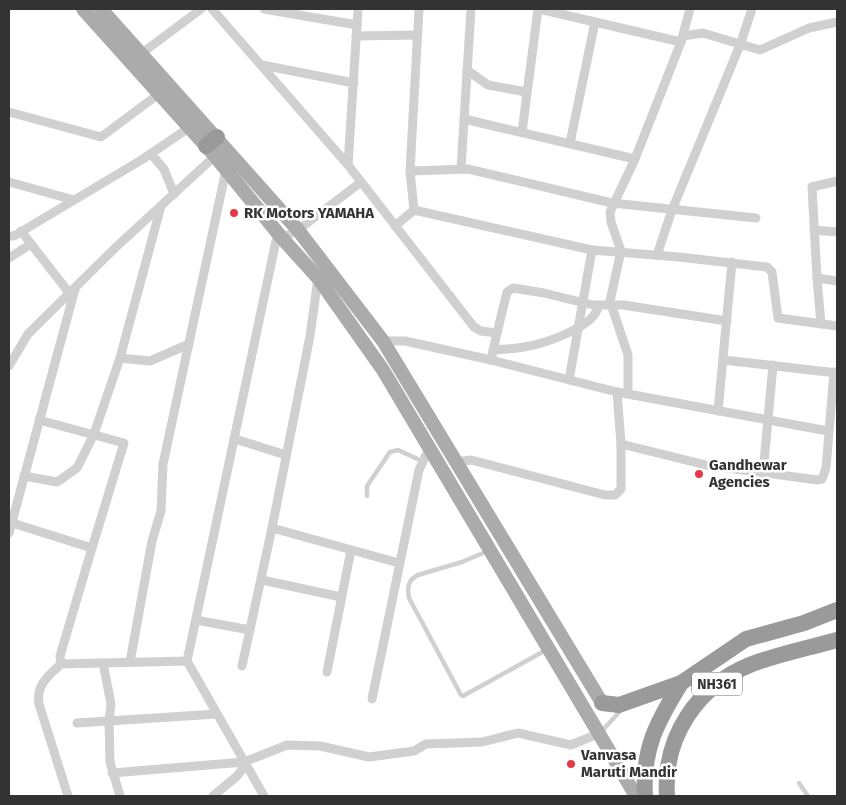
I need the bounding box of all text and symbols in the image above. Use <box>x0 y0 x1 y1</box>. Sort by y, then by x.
place label: RK Motors YAMAHA <box>244 204 375 222</box>
marker: RK Motors YAMAHA <box>228 207 240 219</box>
place label: Gandhewar Agencies <box>708 456 788 491</box>
marker: Gandhewar Agencies <box>693 468 705 480</box>
road number: NH361 <box>692 672 742 696</box>
place label: Vanvasa Maruti Mandir <box>580 746 678 781</box>
marker: Vanvasa Maruti Mandir <box>565 758 577 770</box>

